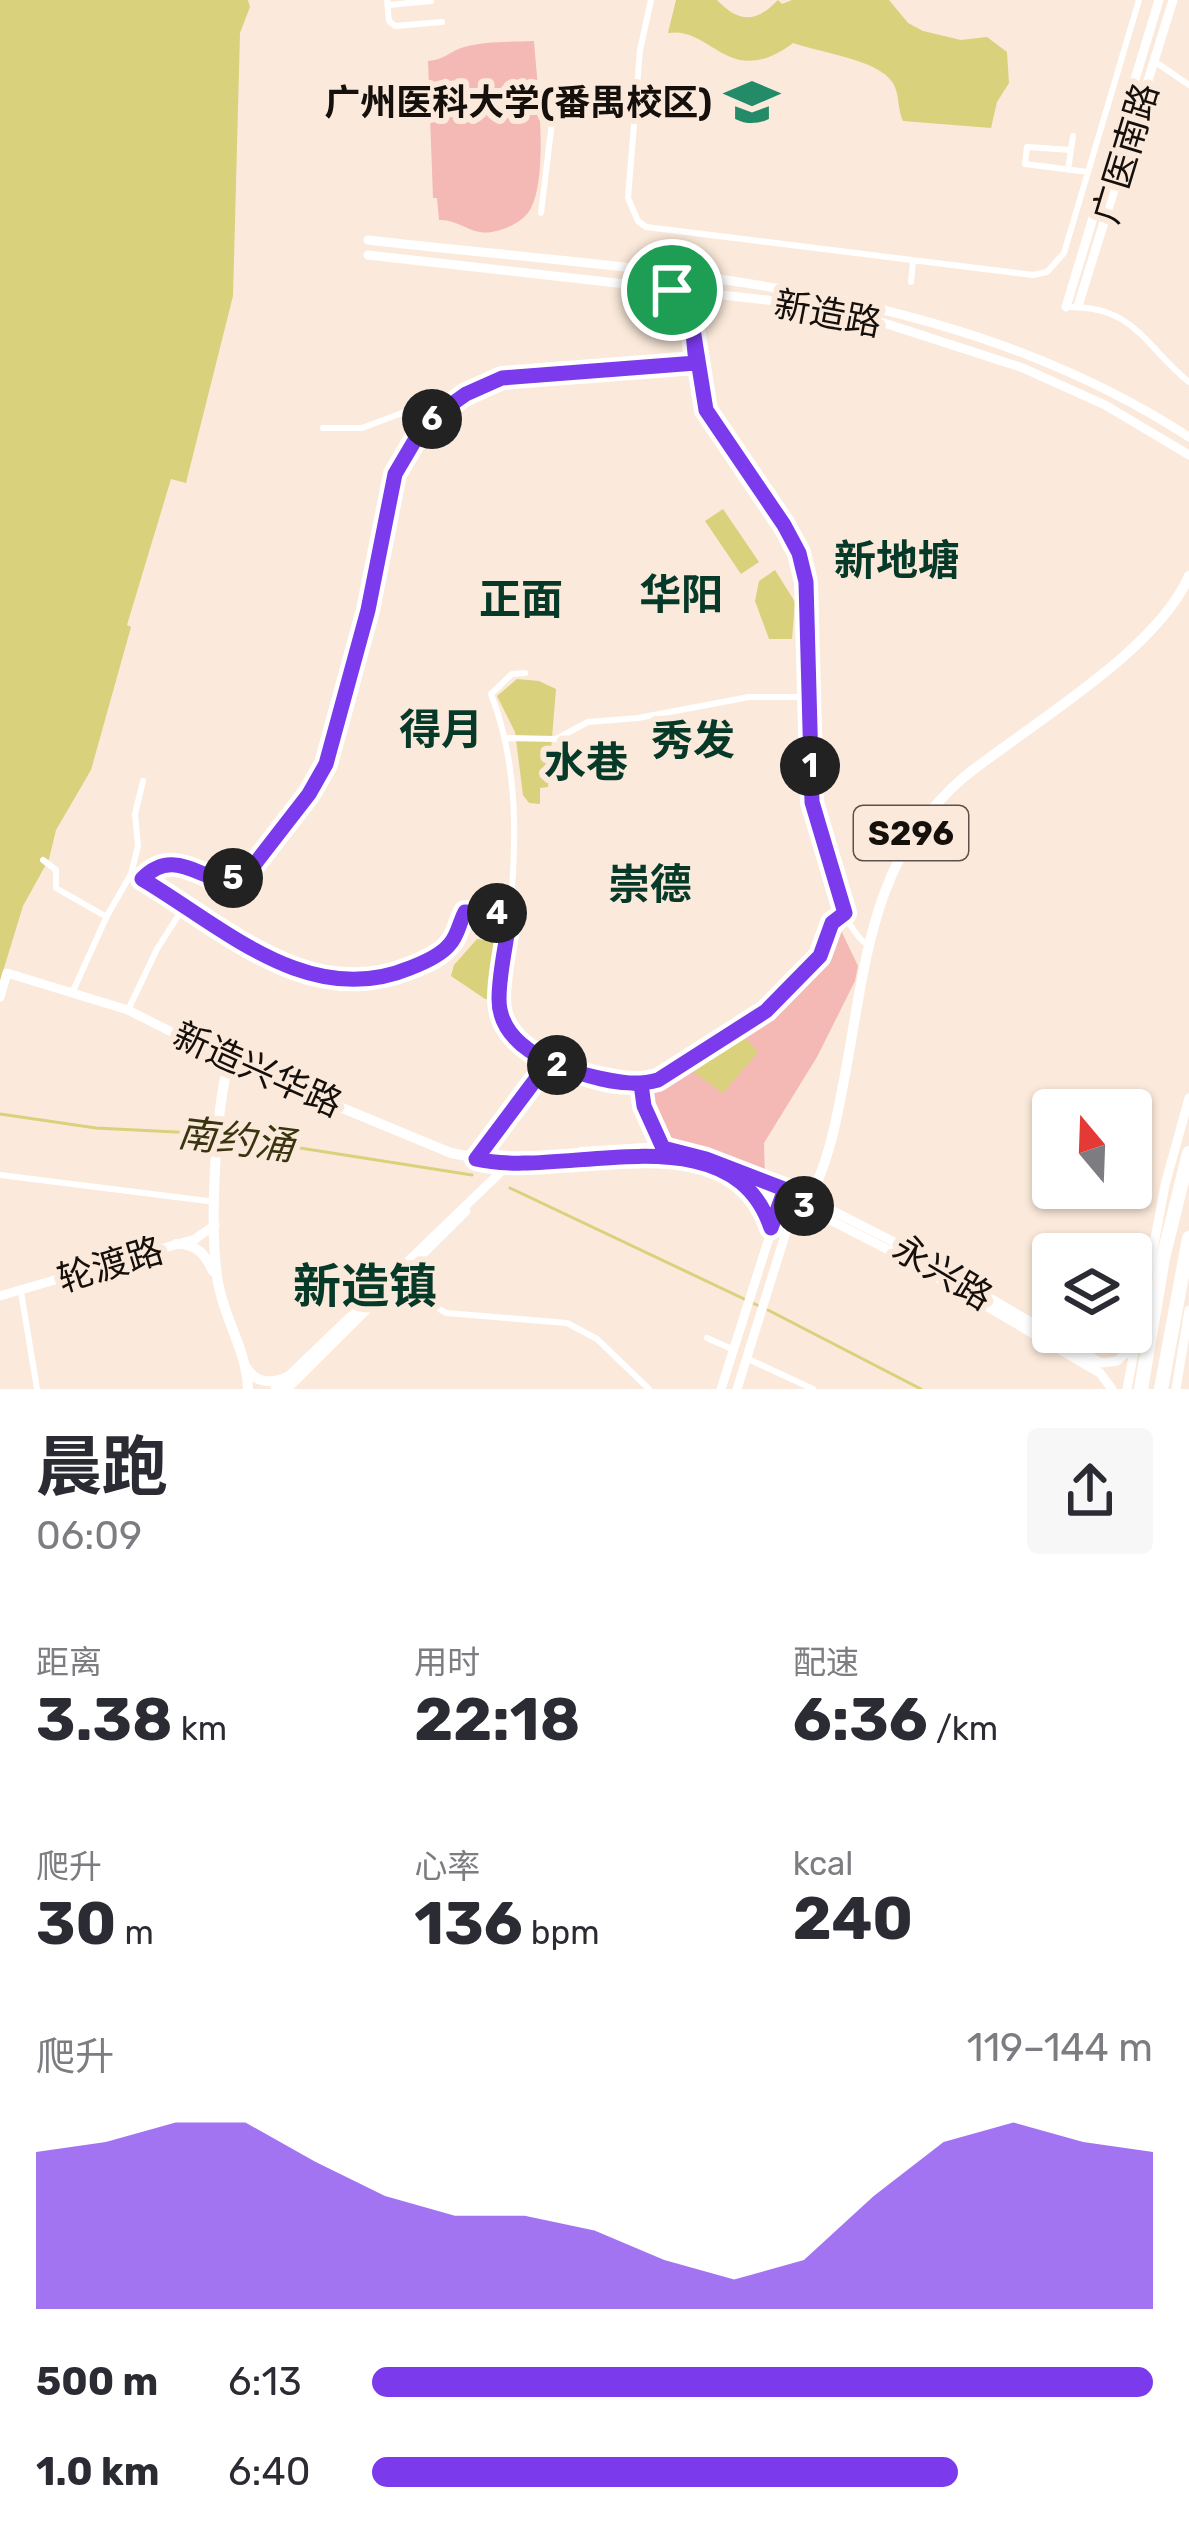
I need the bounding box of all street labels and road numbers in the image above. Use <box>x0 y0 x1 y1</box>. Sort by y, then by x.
street label: 广医南路 <box>1084 78 1167 228</box>
street label: 新造路 <box>771 282 885 345</box>
road number: S296 <box>854 806 968 860</box>
street label: 新造兴华路 <box>167 1013 349 1126</box>
street label: 永兴路 <box>885 1226 1000 1319</box>
street label: 轮渡路 <box>52 1228 168 1301</box>

